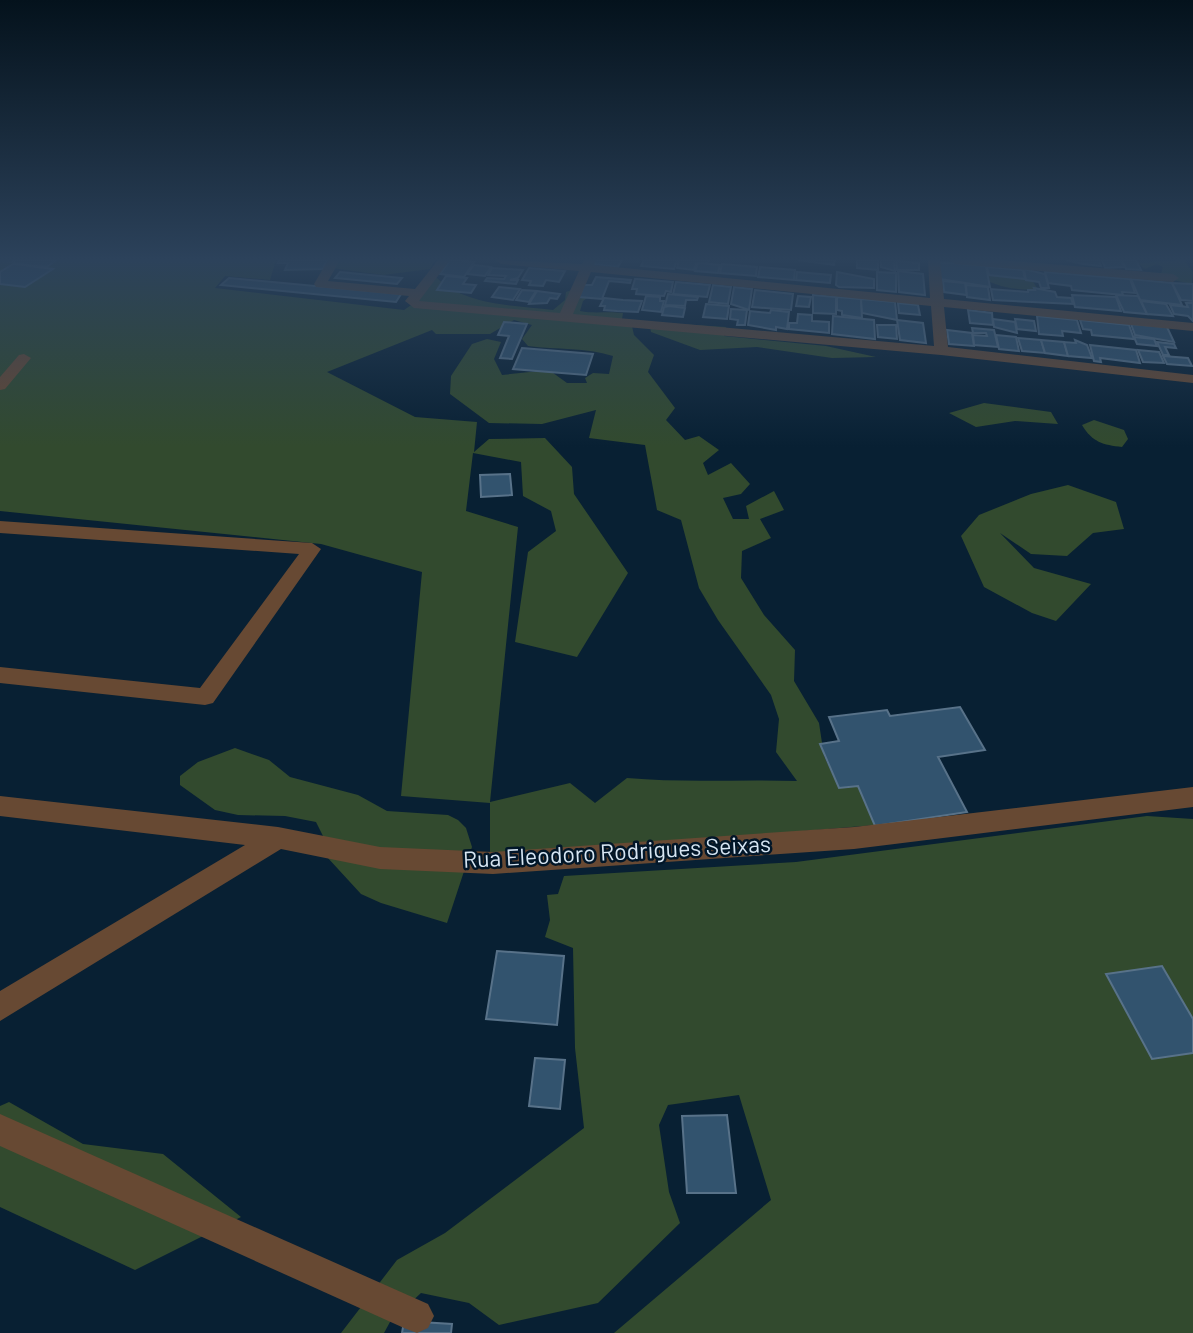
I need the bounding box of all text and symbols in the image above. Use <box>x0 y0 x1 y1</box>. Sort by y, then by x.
street label: Rua Eleodoro Rodrigues Seixas <box>462 829 772 873</box>

